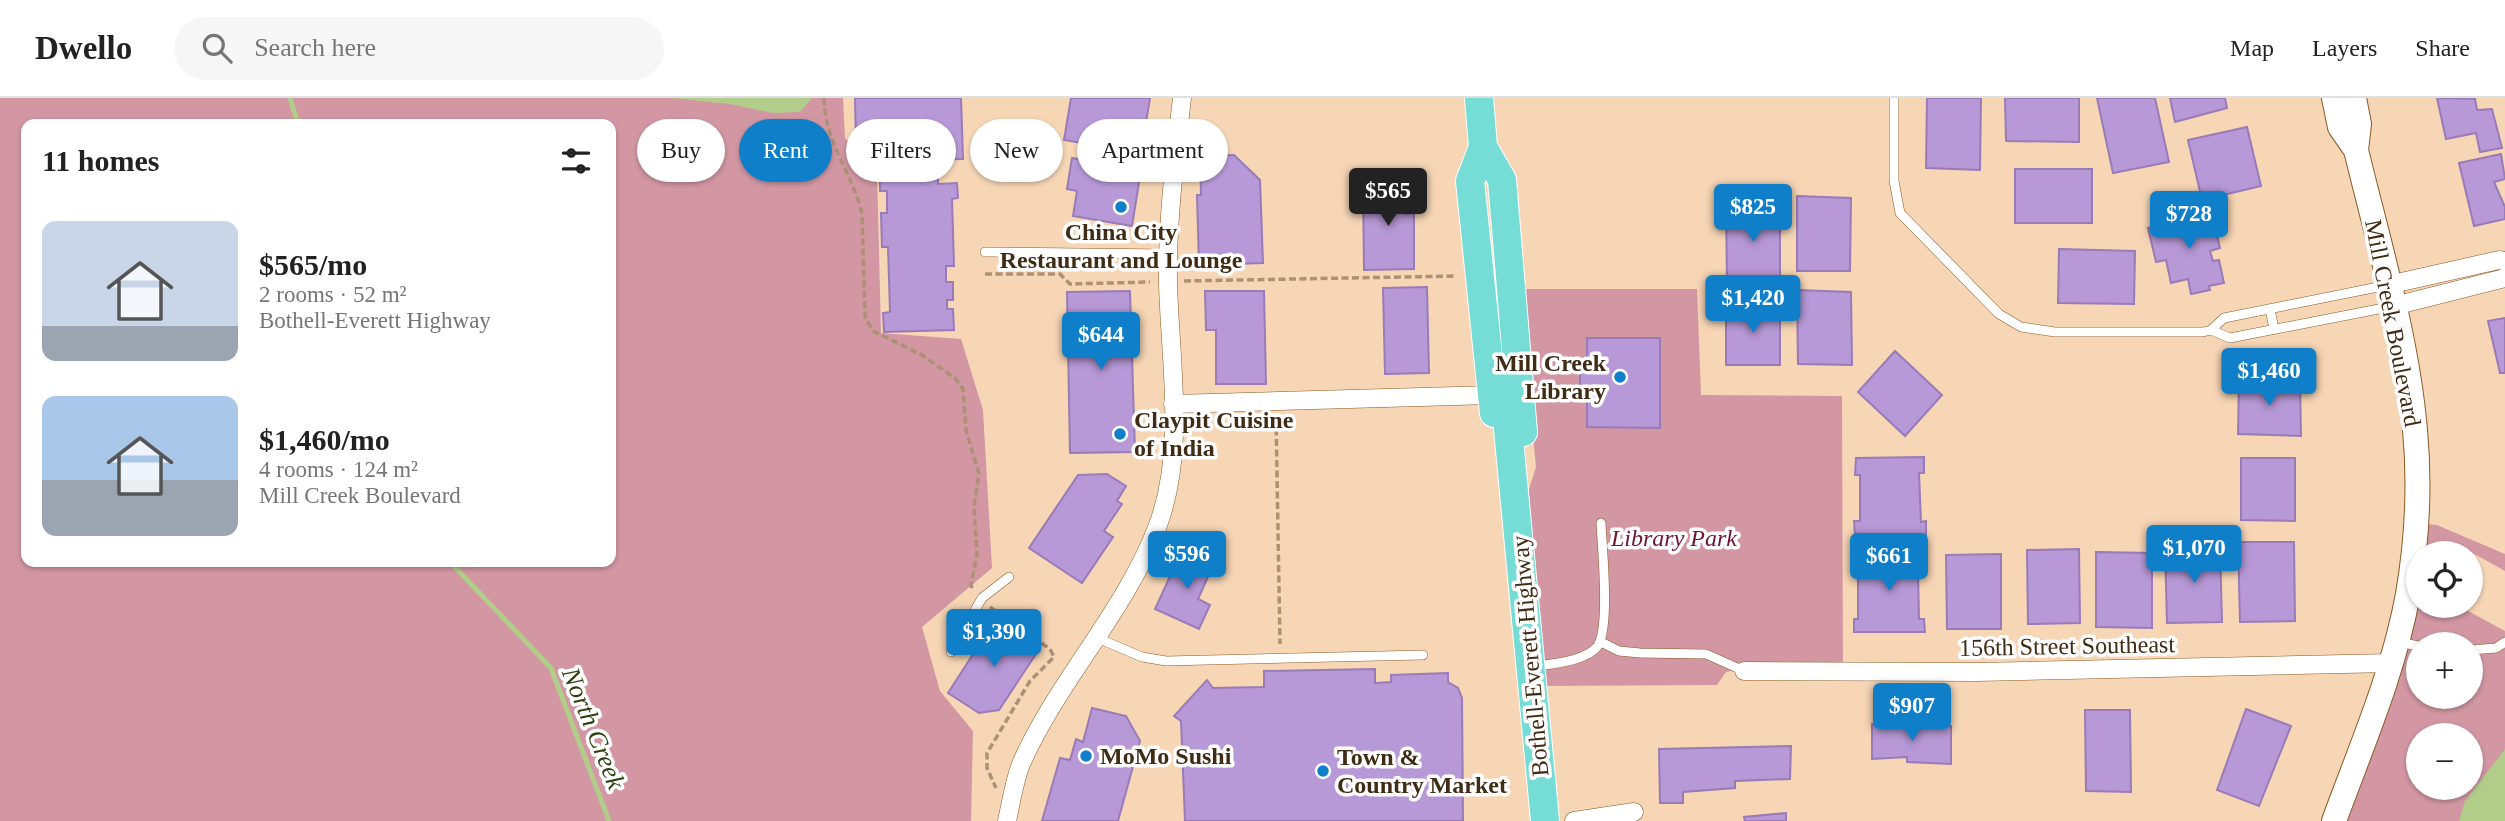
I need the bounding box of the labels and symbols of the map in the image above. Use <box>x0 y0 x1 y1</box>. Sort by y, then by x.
pin: $565 <box>1347 169 1429 228</box>
pin: $825 <box>1712 184 1794 244</box>
pin: $728 <box>2148 192 2230 251</box>
marker: China City Restaurant and Lounge <box>1113 199 1129 215</box>
street label: Mill Creek Boulevard <box>2360 217 2426 429</box>
place label: China City Restaurant and Lounge <box>1000 219 1243 273</box>
pin: $1,420 <box>1696 275 1810 335</box>
pin: $644 <box>1060 313 1142 372</box>
pin: $1,460 <box>2212 348 2326 408</box>
place label: Mill Creek Library <box>1495 350 1607 404</box>
marker: Mill Creek Library <box>1612 369 1628 385</box>
place label: Claypit Cuisine of India <box>1134 407 1294 461</box>
marker: Claypit Cuisine of India <box>1112 426 1128 442</box>
park label: Library Park <box>1610 525 1737 551</box>
pin: $1,070 <box>2137 526 2251 585</box>
pin: $596 <box>1146 532 1228 591</box>
pin: $661 <box>1848 533 1930 593</box>
street label: Bothell-Everett Highway <box>1507 534 1553 778</box>
pin: $1,390 <box>937 610 1051 669</box>
street label: 156th Street Southeast <box>1959 631 2176 661</box>
water label: North Creek <box>556 662 631 794</box>
pin: $907 <box>1871 684 1953 743</box>
place label: MoMo Sushi <box>1100 743 1232 769</box>
place label: Town & Country Market <box>1337 744 1507 798</box>
marker: MoMo Sushi <box>1078 748 1094 764</box>
marker: Town & Country Market <box>1315 763 1331 779</box>

